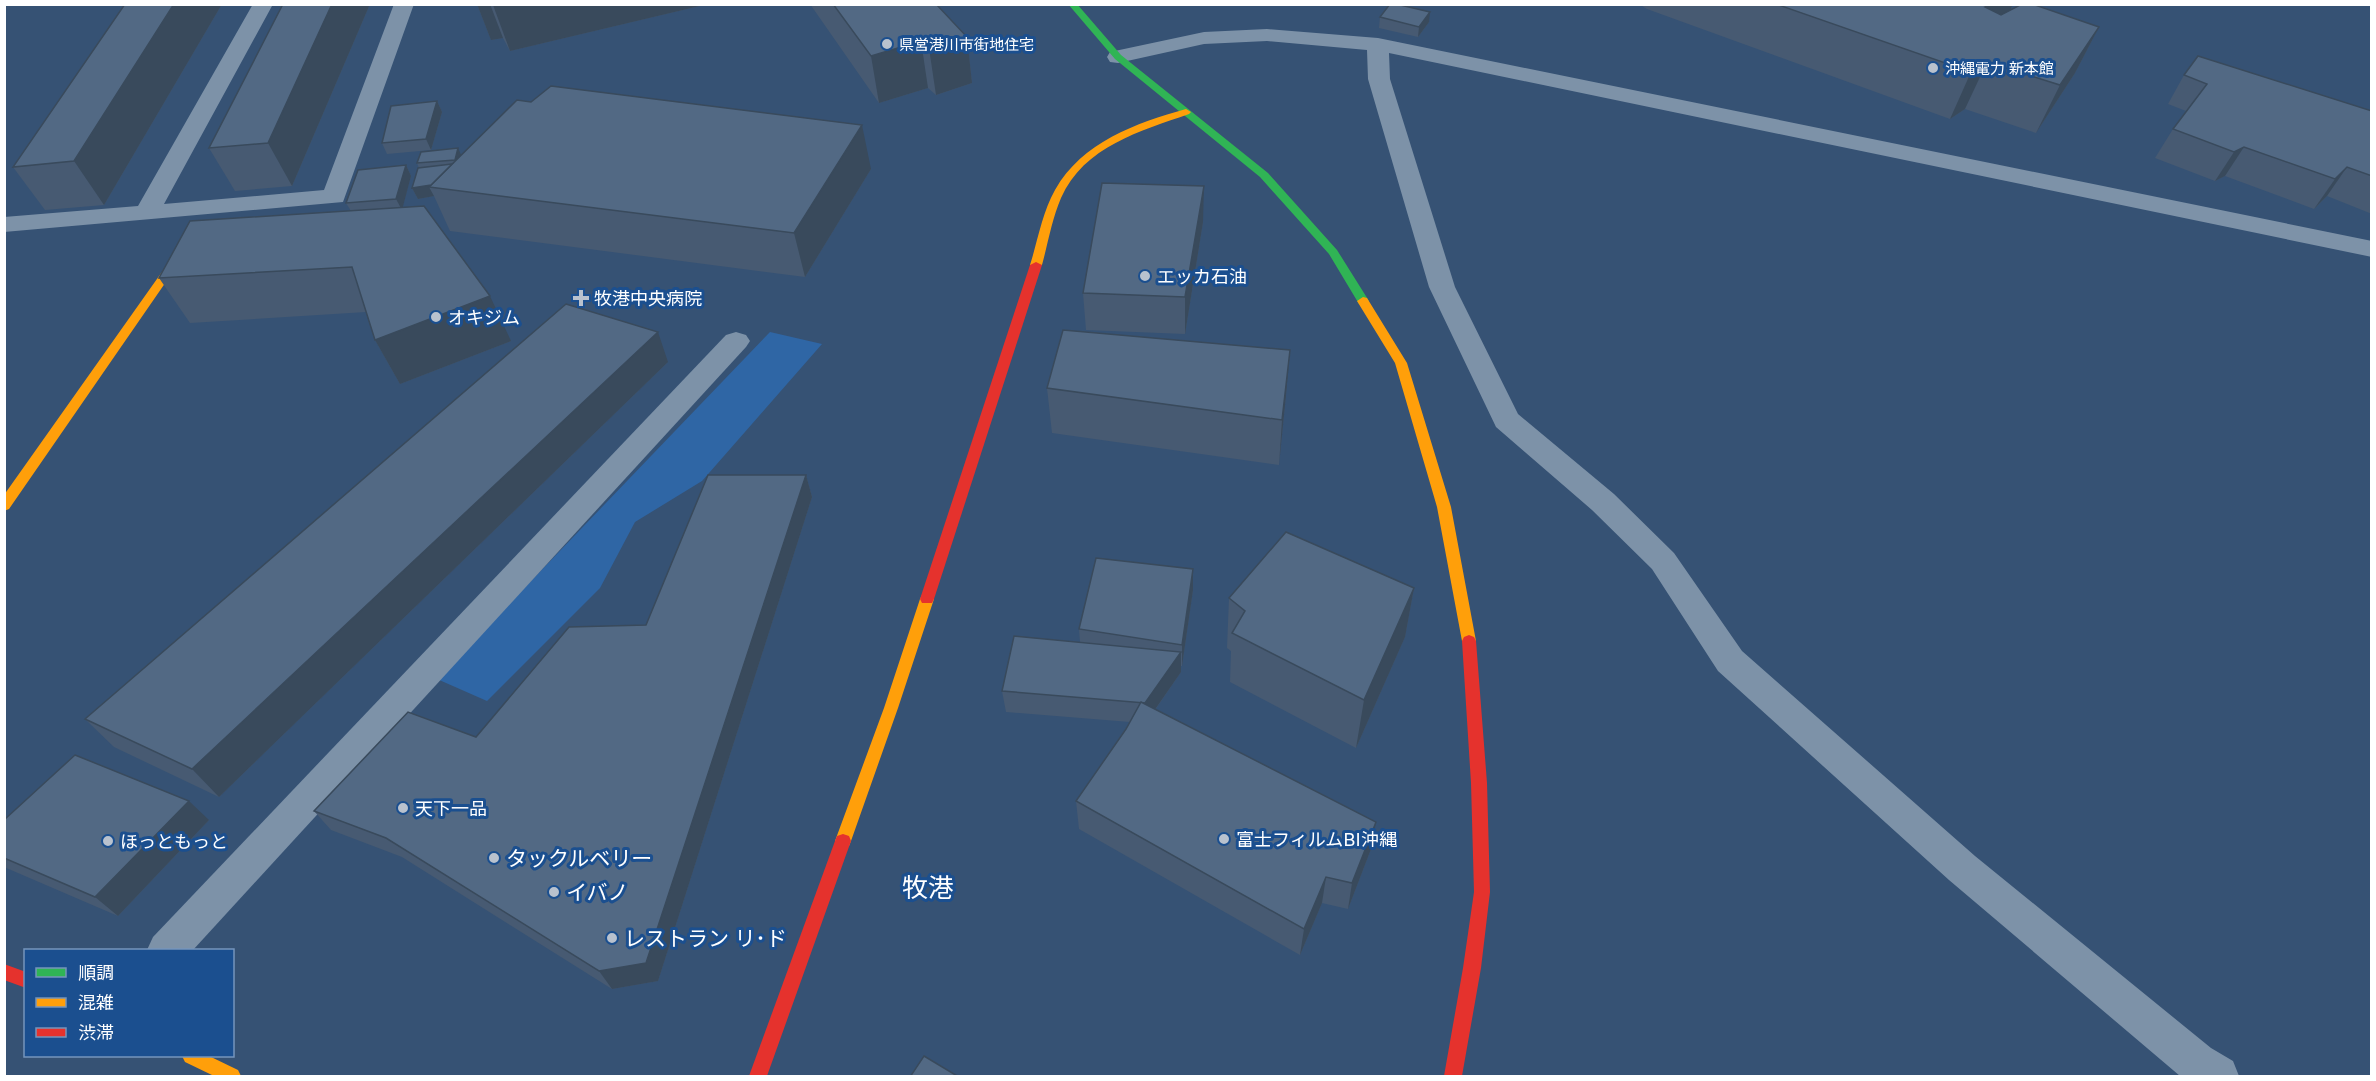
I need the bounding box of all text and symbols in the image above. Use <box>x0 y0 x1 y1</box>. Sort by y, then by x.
place label: 県営港川市街地住宅 <box>899 35 1034 53</box>
marker: 県営港川市街地住宅 <box>880 37 894 51</box>
place label: 沖縄電力 新本館 <box>1945 59 2054 77</box>
marker: 沖縄電力 新本館 <box>1926 61 1940 75</box>
place label: エッカ石油 <box>1157 265 1247 287</box>
marker: エッカ石油 <box>1138 269 1152 283</box>
place label: 牧港中央病院 <box>594 287 702 309</box>
marker: 牧港中央病院 <box>572 289 590 307</box>
place label: オキジム <box>448 306 520 328</box>
marker: オキジム <box>429 310 443 324</box>
place label: 天下一品 <box>415 797 487 819</box>
marker: 天下一品 <box>396 801 410 815</box>
place label: 富士フィルムBI沖縄 <box>1236 828 1397 850</box>
place label: ほっともっと <box>120 830 228 852</box>
marker: 富士フィルムBI沖縄 <box>1217 832 1231 846</box>
marker: ほっともっと <box>101 834 115 848</box>
place label: タックルベリー <box>506 845 652 871</box>
marker: タックルベリー <box>487 851 501 865</box>
district label: 牧港 <box>902 872 954 903</box>
place label: イバノ <box>566 879 629 905</box>
marker: イバノ <box>547 885 561 899</box>
place label: レストラン リ･ド <box>624 925 787 951</box>
marker: レストラン リ･ド <box>605 931 619 945</box>
legend <box>24 949 234 1057</box>
text: 順調 <box>78 961 114 983</box>
text: 混雑 <box>78 991 114 1013</box>
text: 渋滞 <box>78 1021 114 1043</box>

